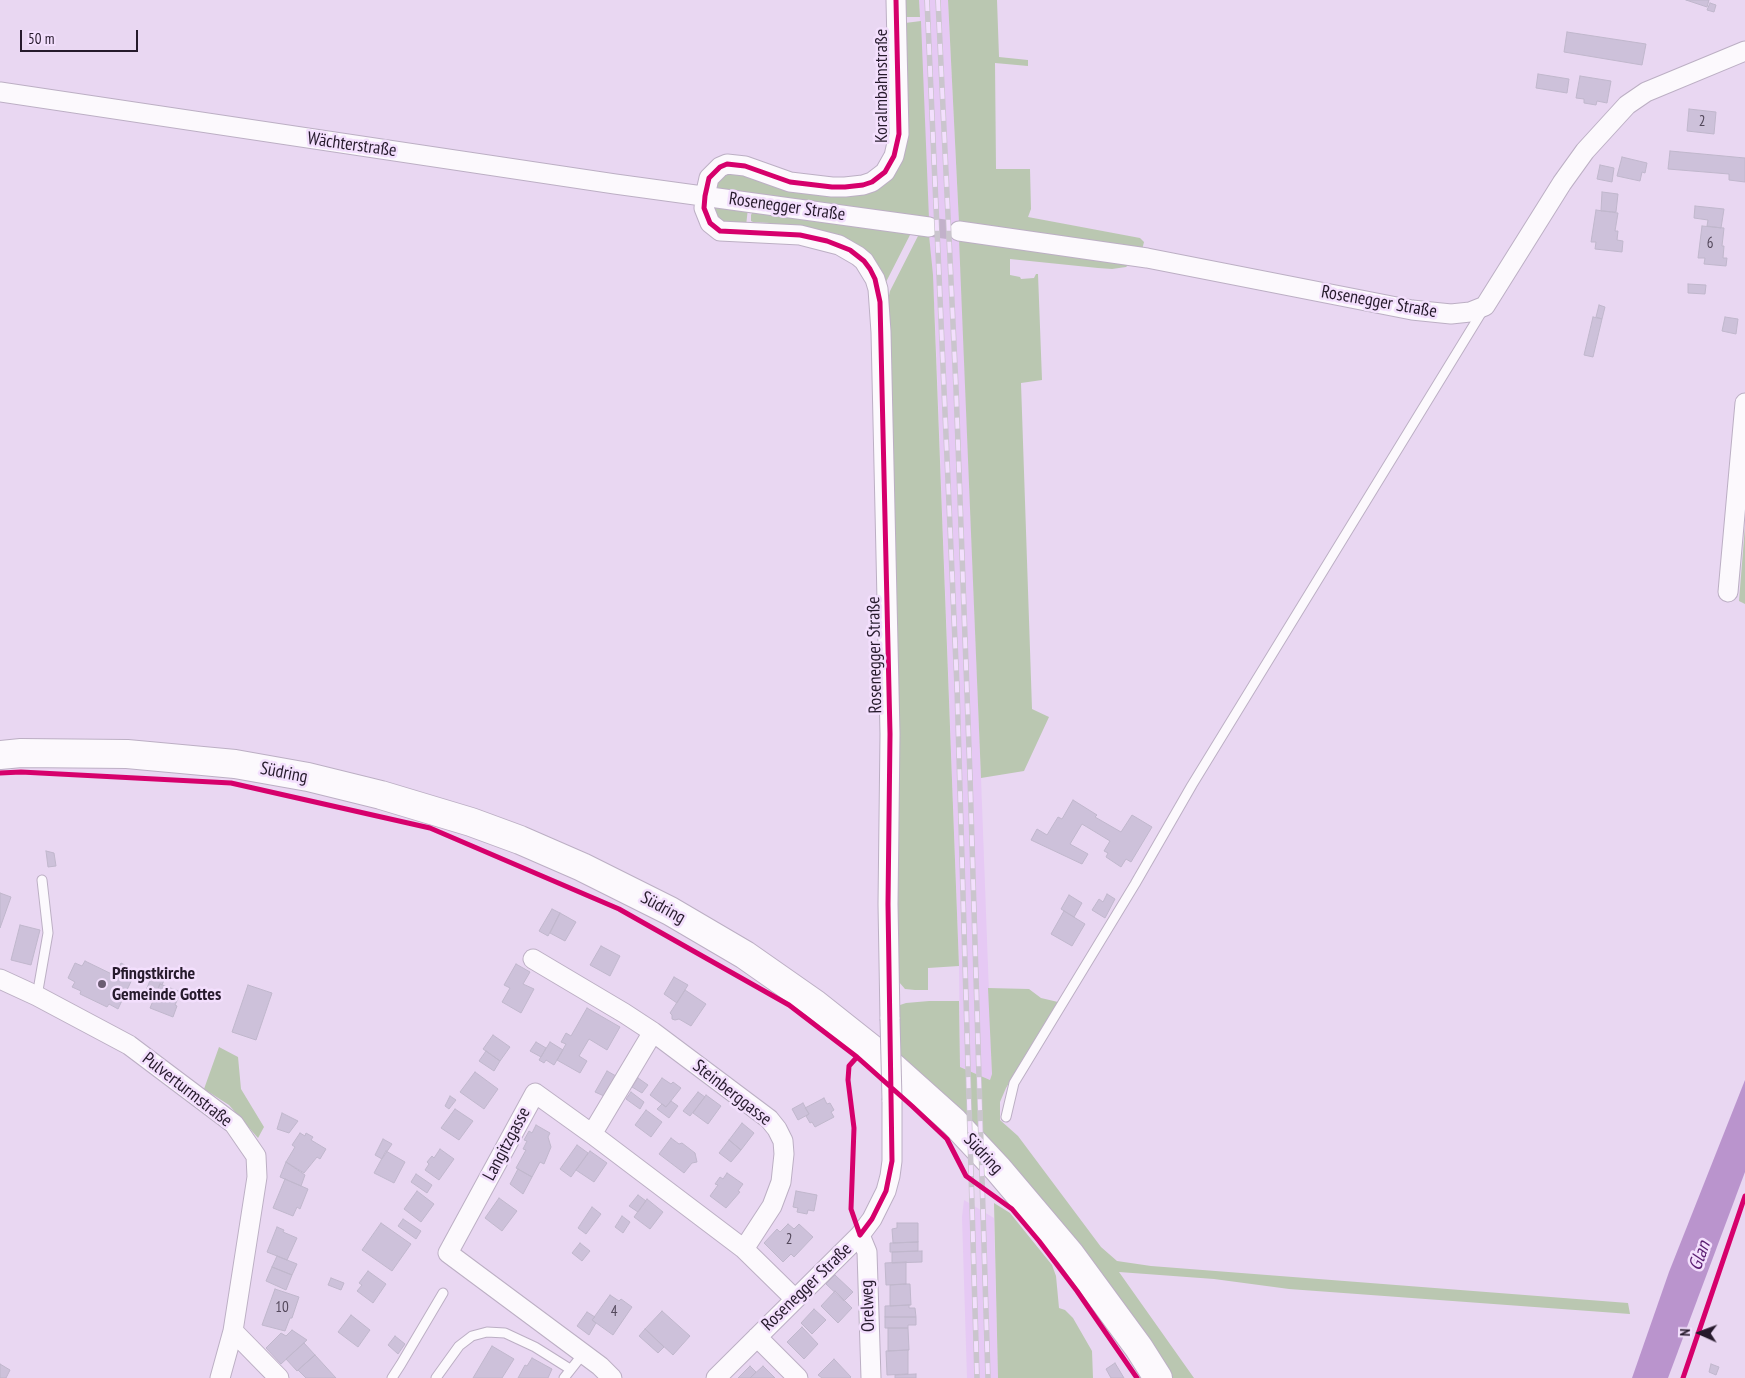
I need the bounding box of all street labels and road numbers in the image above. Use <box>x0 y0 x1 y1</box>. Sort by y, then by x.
street label: Koralmbahnstraße <box>871 29 893 143</box>
street label: Wächterstraße <box>306 128 398 162</box>
street label: Rosenegger Straße <box>727 188 847 226</box>
street label: Rosenegger Straße <box>1319 281 1439 323</box>
street label: Rosenegger Straße <box>863 596 887 714</box>
street label: Südring <box>258 758 310 788</box>
street label: Südring <box>637 887 689 929</box>
street label: Pulverturmstraße <box>138 1048 236 1132</box>
street label: Steinberggasse <box>688 1055 776 1131</box>
street label: Langitzgasse <box>479 1104 535 1184</box>
street label: Südring <box>959 1129 1007 1179</box>
street label: Rosenegger Straße <box>757 1239 857 1335</box>
street label: Orelweg <box>856 1280 880 1332</box>

